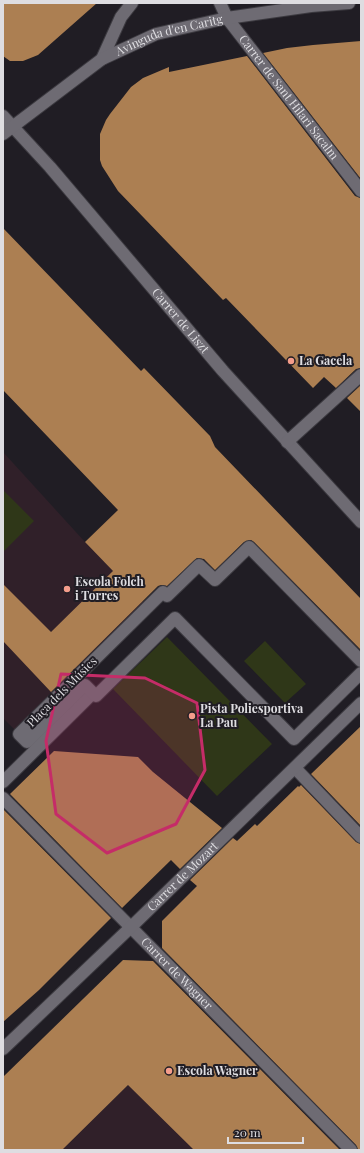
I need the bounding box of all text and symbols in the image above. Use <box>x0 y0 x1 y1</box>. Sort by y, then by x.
street label: Avinguda d'en Caritg <box>112 10 225 59</box>
street label: Carrer de Sant Hilari Sacalm <box>236 31 343 163</box>
street label: Carrer de Liszt <box>149 284 214 357</box>
place label: La Gacela <box>299 352 353 368</box>
marker: La Gacela <box>286 356 296 366</box>
place label: Escola Folch i Torres <box>75 573 144 603</box>
marker: Escola Folch i Torres <box>62 584 72 594</box>
street label: Plaça dels Músics <box>23 653 100 730</box>
place label: Pista Poliesportiva La Pau <box>200 700 304 730</box>
marker: Pista Poliesportiva La Pau <box>187 711 197 721</box>
street label: Carrer de Mozart <box>143 837 221 914</box>
street label: Carrer de Wagner <box>138 933 217 1013</box>
place label: Escola Wagner <box>177 1062 258 1078</box>
marker: Escola Wagner <box>164 1066 174 1076</box>
scale bar <box>228 1119 303 1145</box>
text: 20 m <box>234 1124 261 1140</box>

